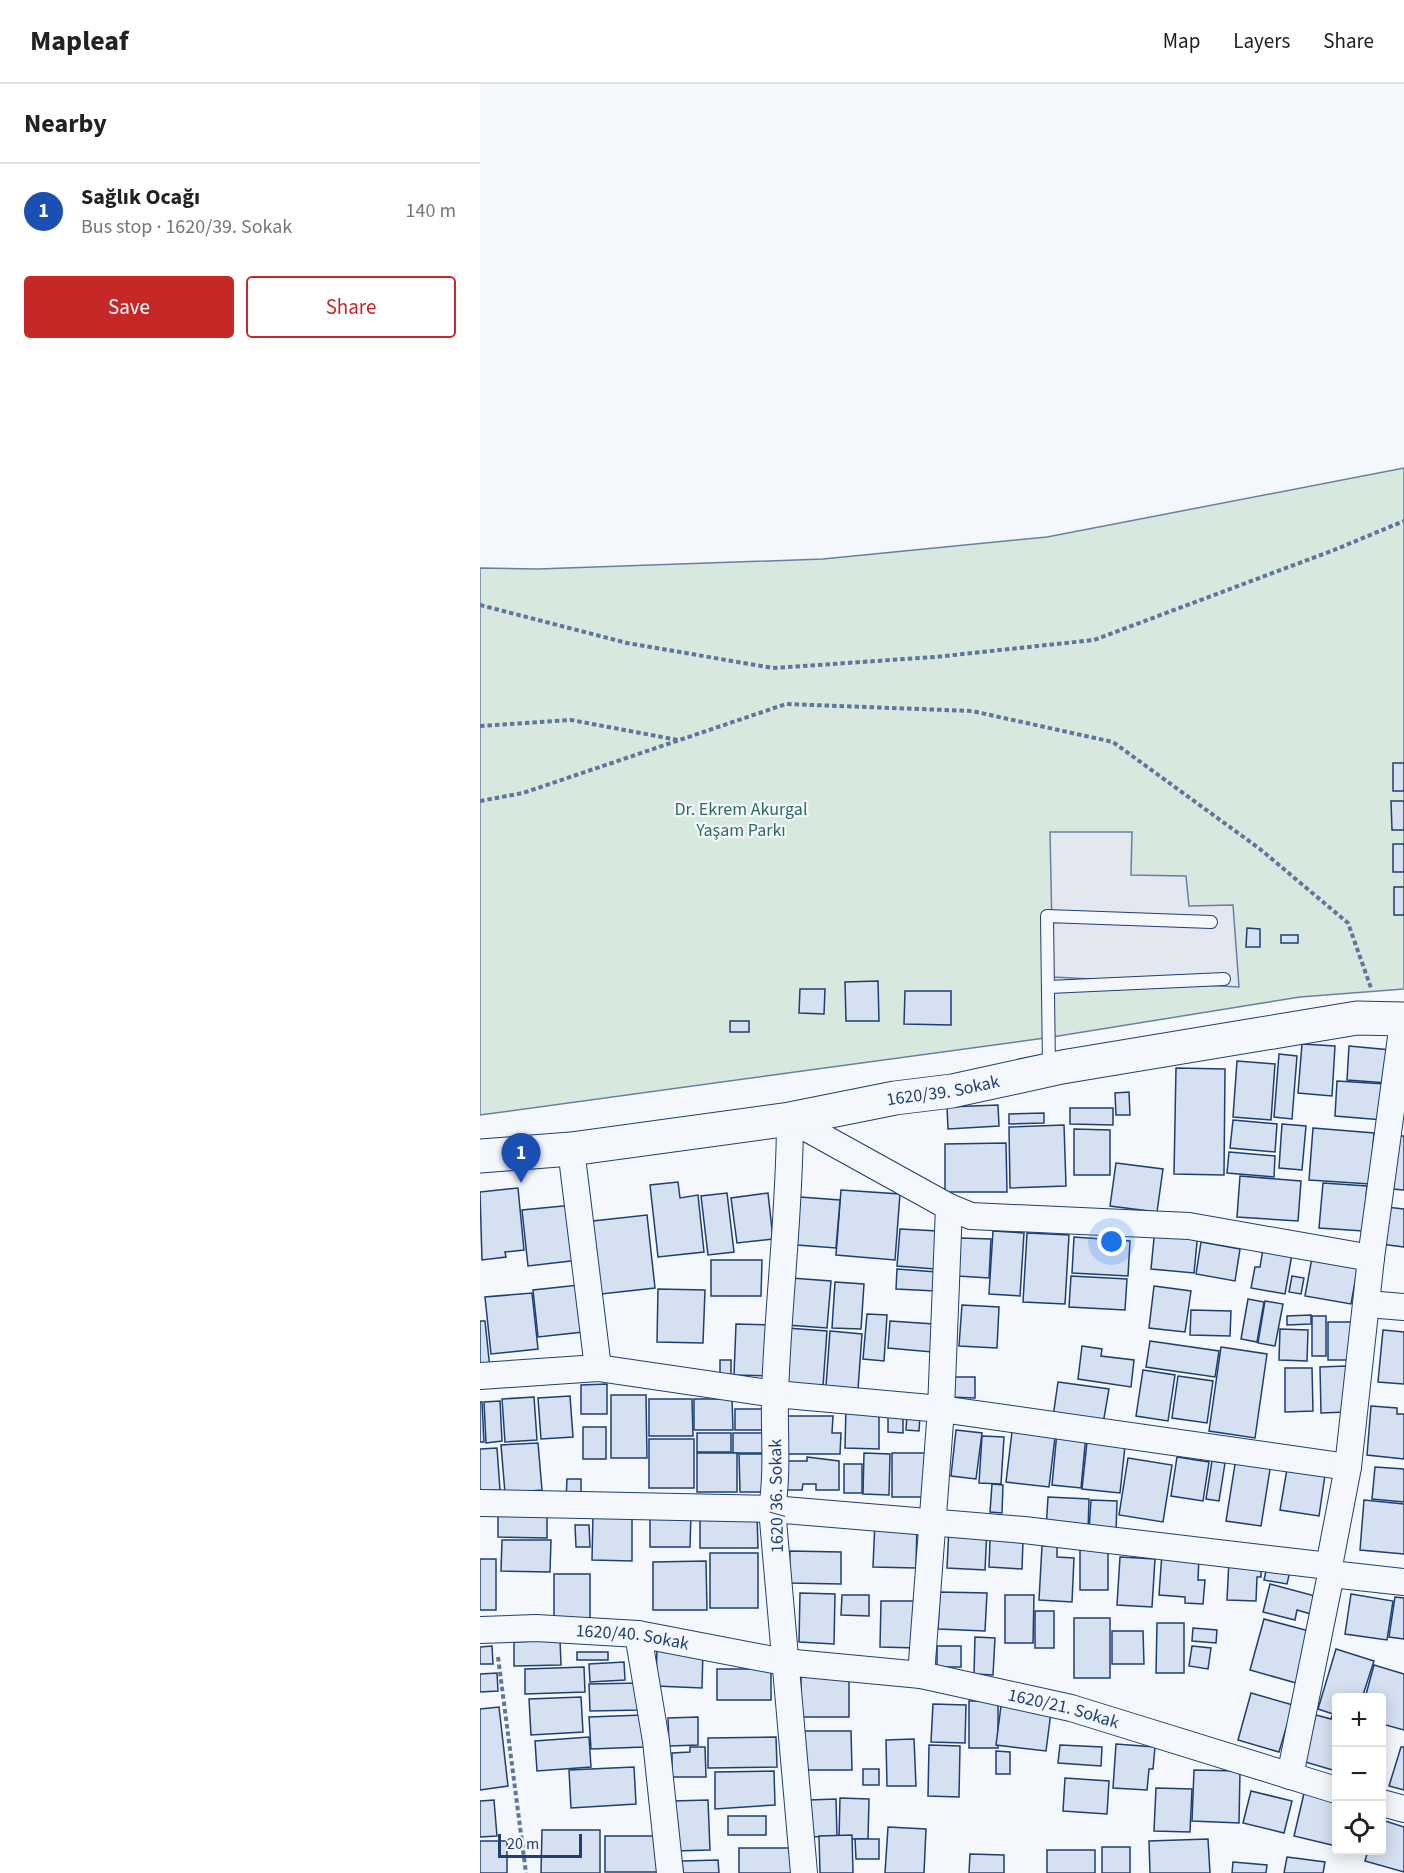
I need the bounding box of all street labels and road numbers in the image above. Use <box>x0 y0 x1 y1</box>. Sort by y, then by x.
street label: 1620/39. Sokak <box>884 1069 1002 1112</box>
street label: 1620/36. Sokak <box>763 1439 790 1553</box>
street label: 1620/40. Sokak <box>575 1618 691 1657</box>
street label: 1620/21. Sokak <box>1006 1682 1122 1735</box>

